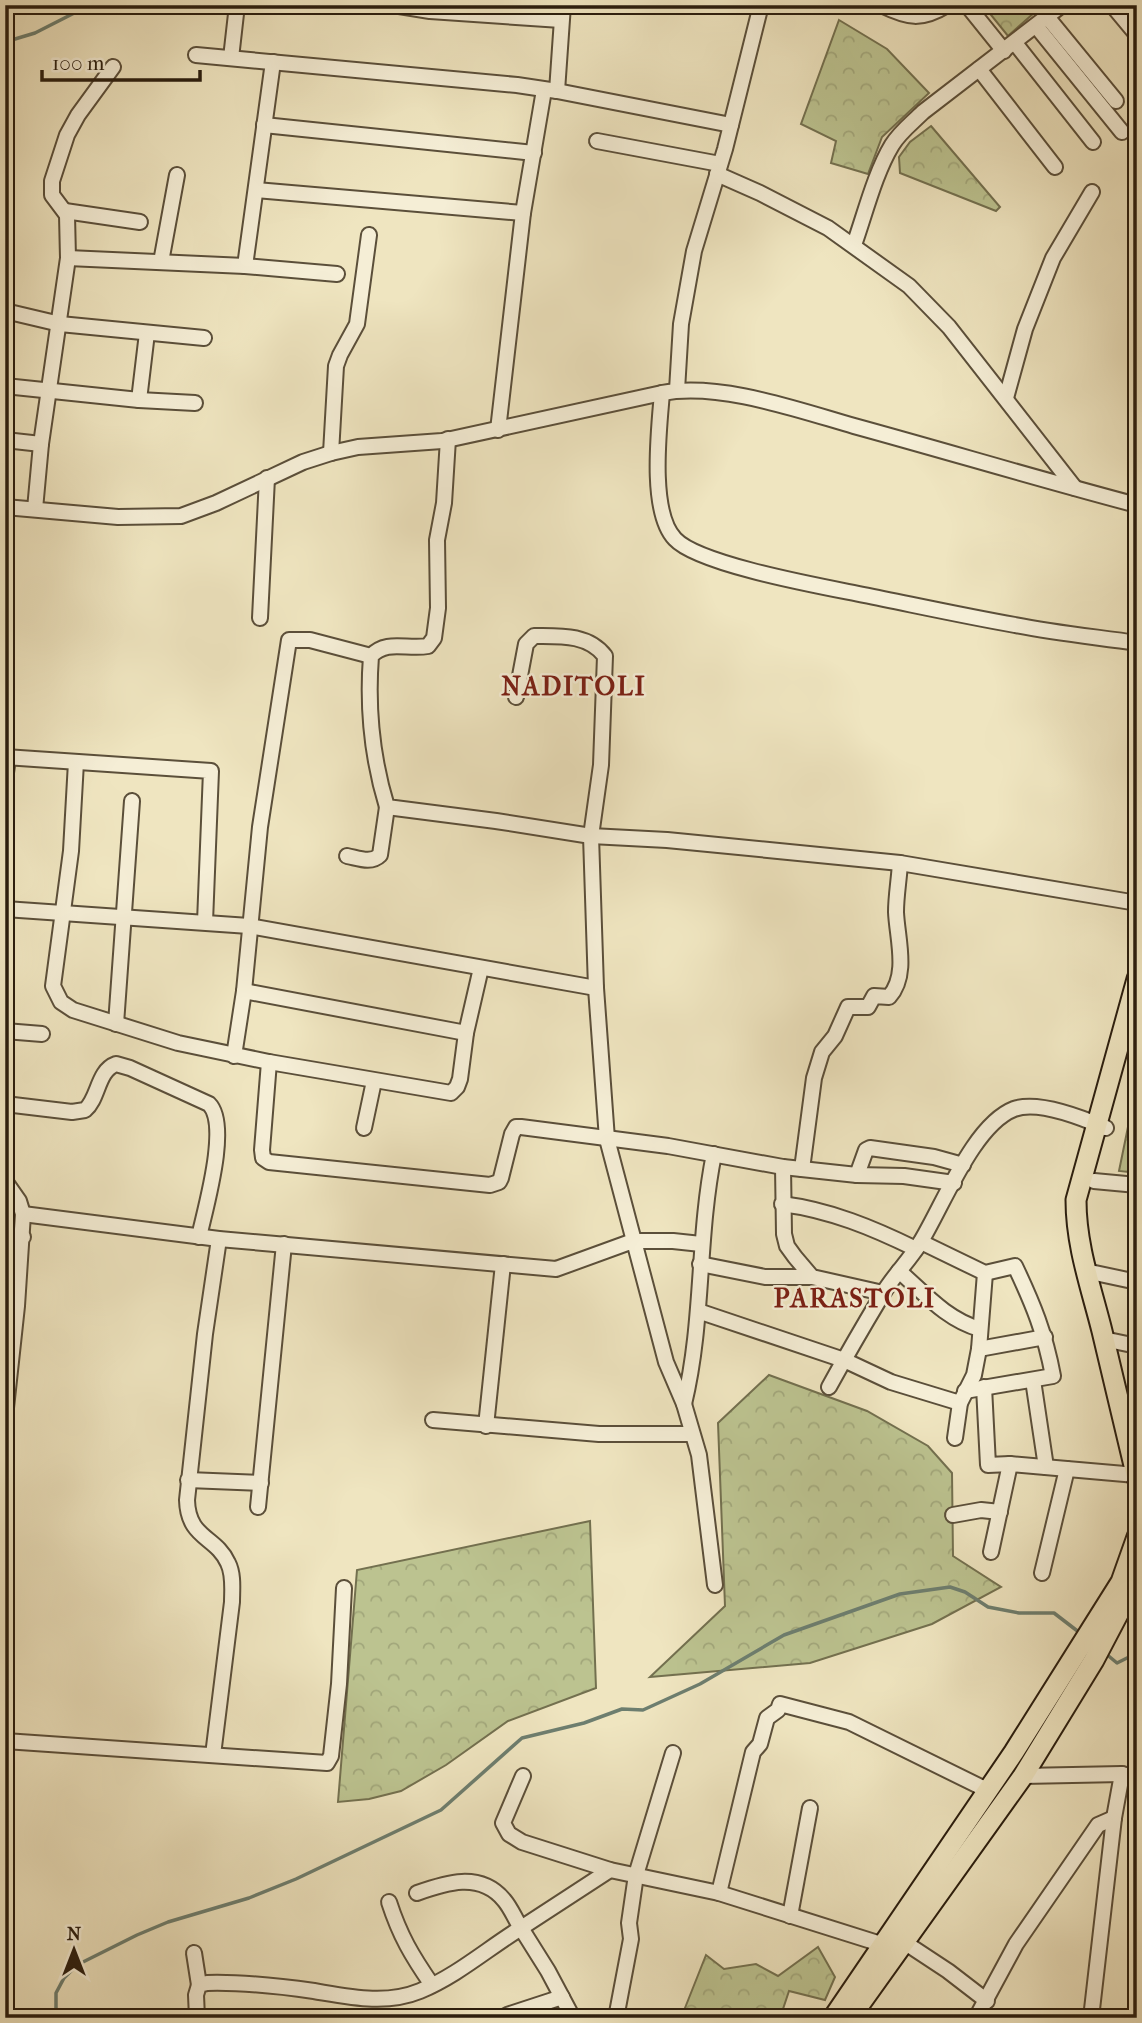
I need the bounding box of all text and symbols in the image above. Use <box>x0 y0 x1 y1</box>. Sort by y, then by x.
scale bar <box>42 38 200 82</box>
text: 100 m <box>52 51 105 75</box>
district label: NADITOLI <box>501 671 647 702</box>
district label: PARASTOLI <box>774 1283 936 1314</box>
north arrow <box>38 1914 108 1984</box>
text: N <box>67 1923 82 1945</box>

